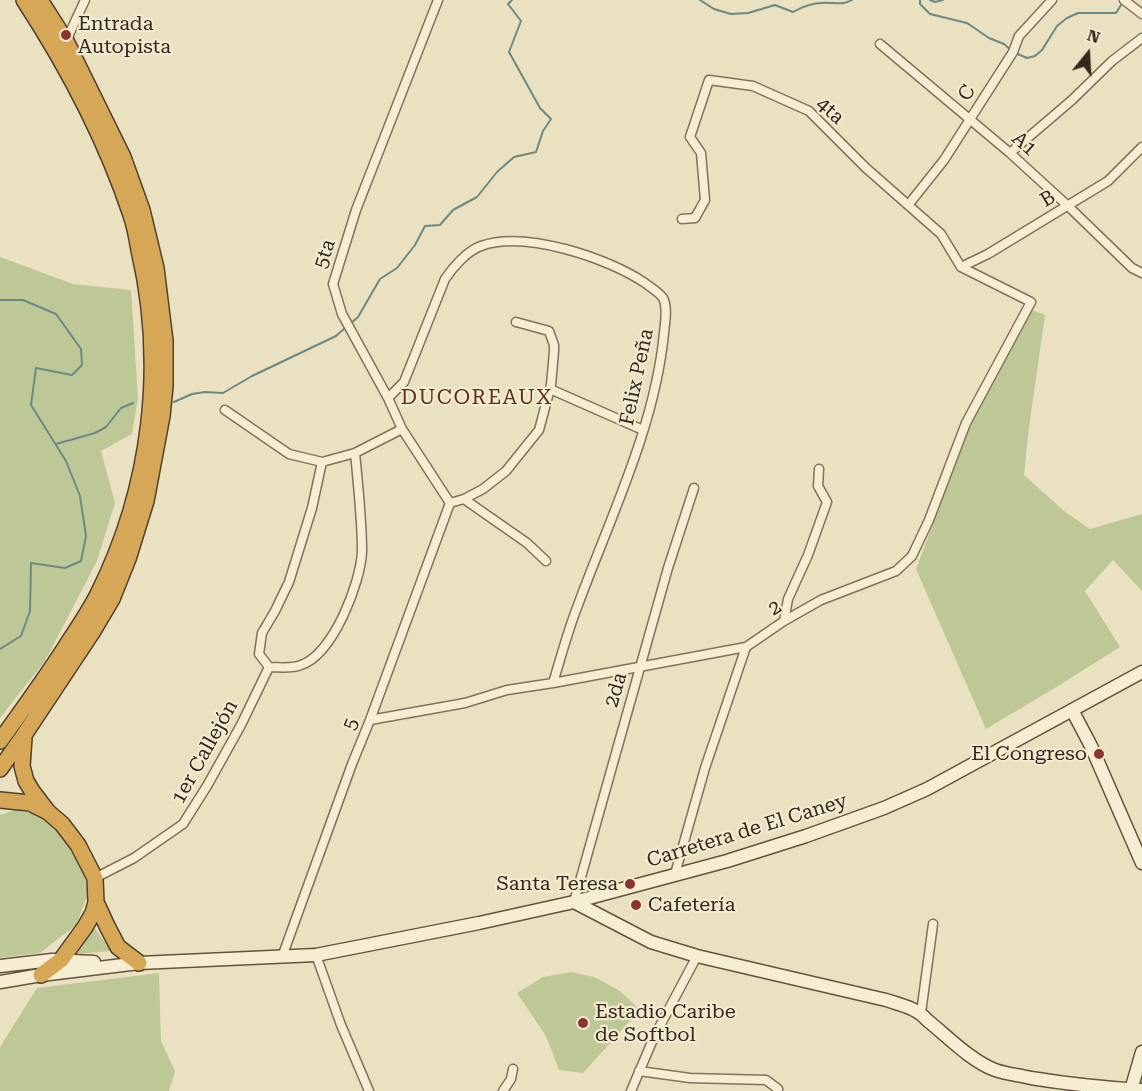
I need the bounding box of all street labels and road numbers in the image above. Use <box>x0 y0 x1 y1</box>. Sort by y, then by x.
street label: C <box>953 81 981 105</box>
street label: 4ta <box>811 92 849 130</box>
street label: A1 <box>1007 127 1041 161</box>
street label: B <box>1036 185 1060 213</box>
street label: 5ta <box>309 236 341 272</box>
street label: Felix Peña <box>615 326 659 428</box>
street label: 2 <box>764 595 786 621</box>
street label: 2da <box>600 670 632 710</box>
street label: 1er Callejón <box>167 696 243 808</box>
street label: 5 <box>338 714 364 734</box>
street label: Carretera de El Caney <box>644 789 850 873</box>

